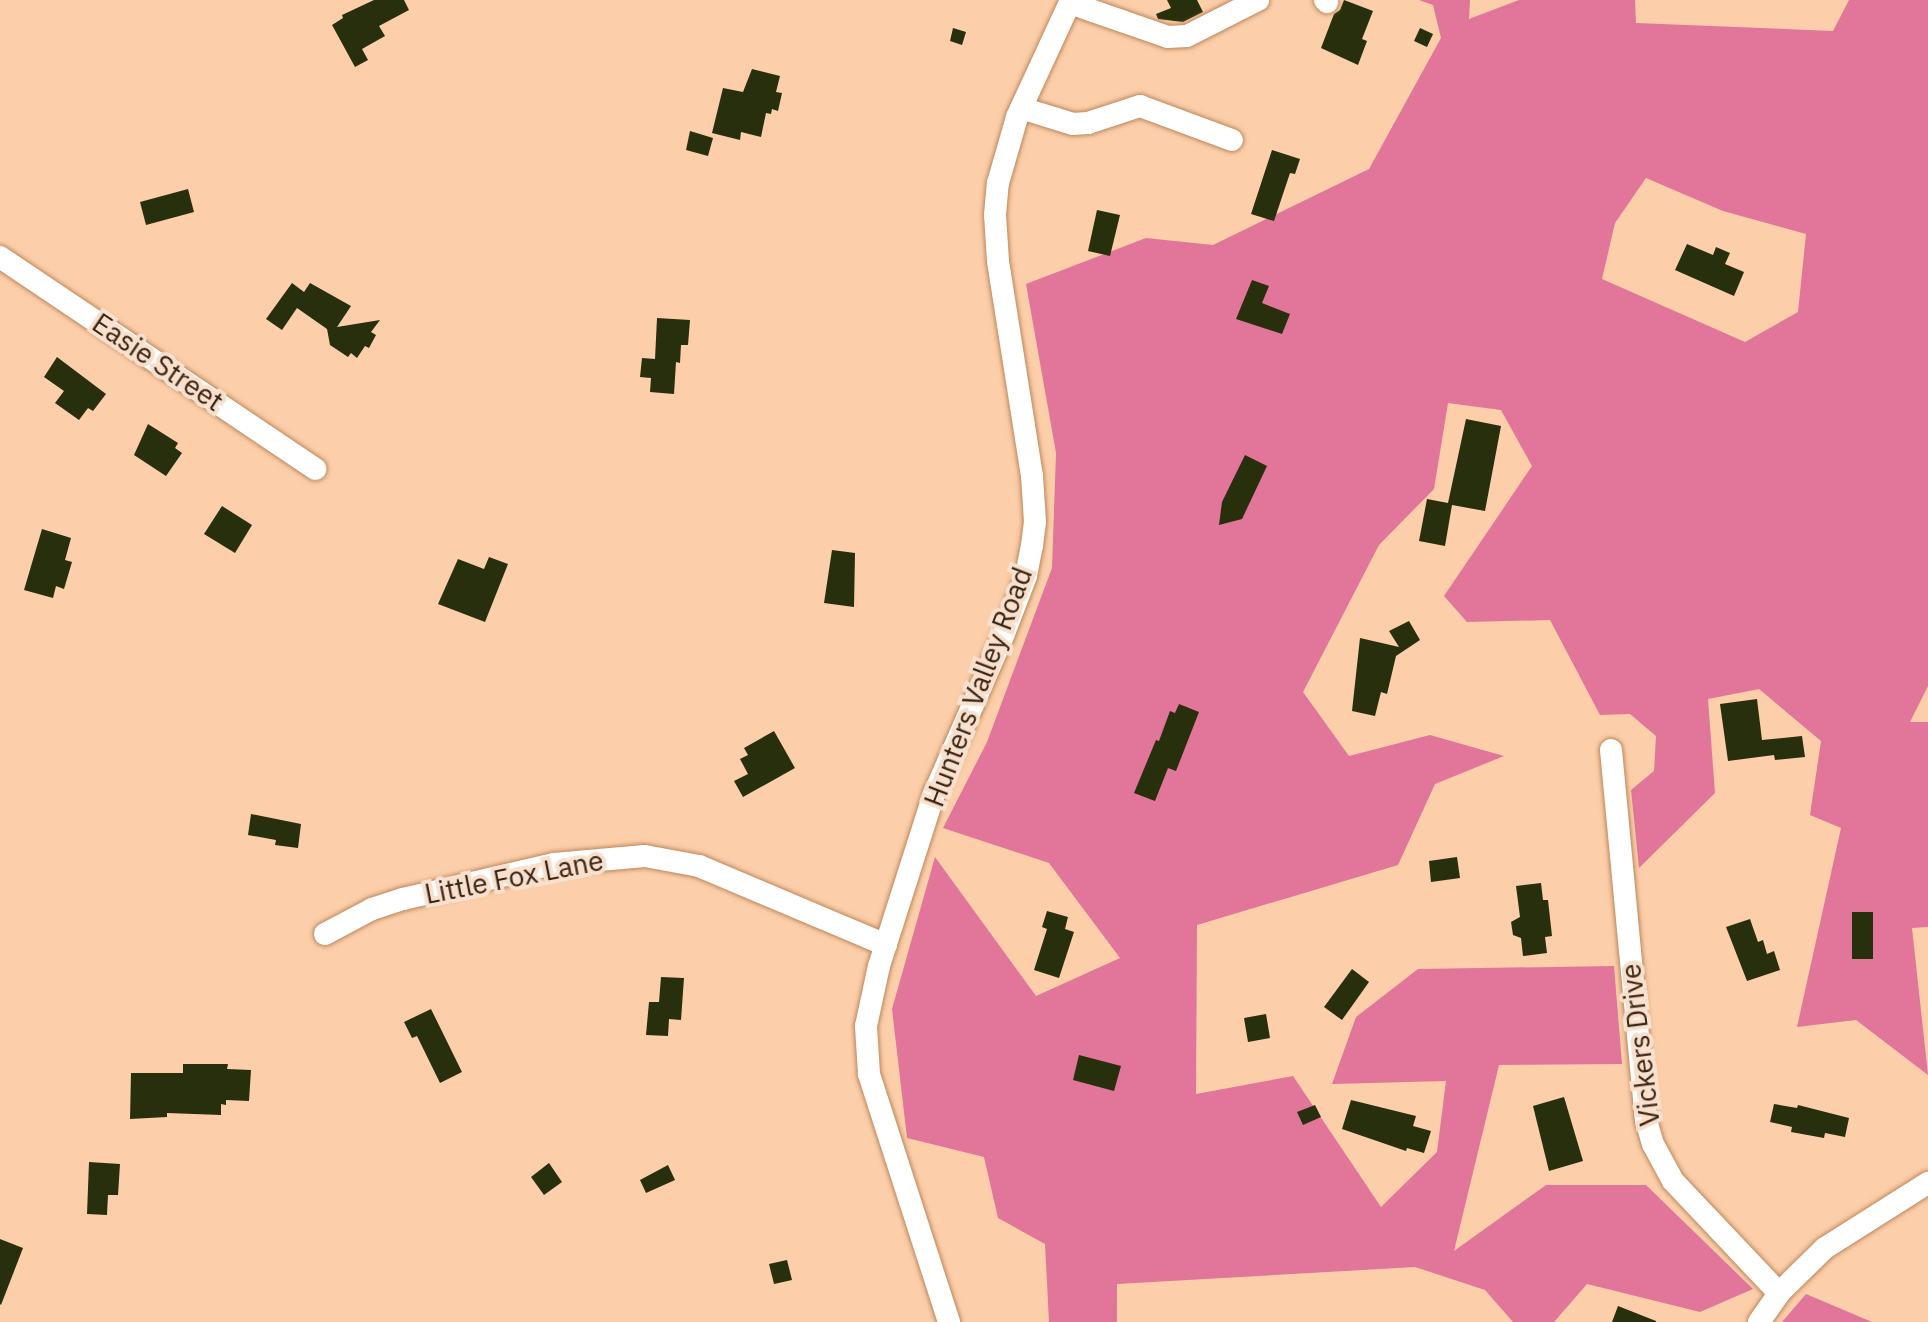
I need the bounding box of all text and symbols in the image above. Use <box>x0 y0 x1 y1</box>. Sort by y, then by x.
street label: Easie Street <box>86 306 230 418</box>
street label: Hunters Valley Road <box>917 563 1039 811</box>
street label: Little Fox Lane <box>422 843 606 911</box>
street label: Vickers Drive <box>1613 962 1667 1128</box>

